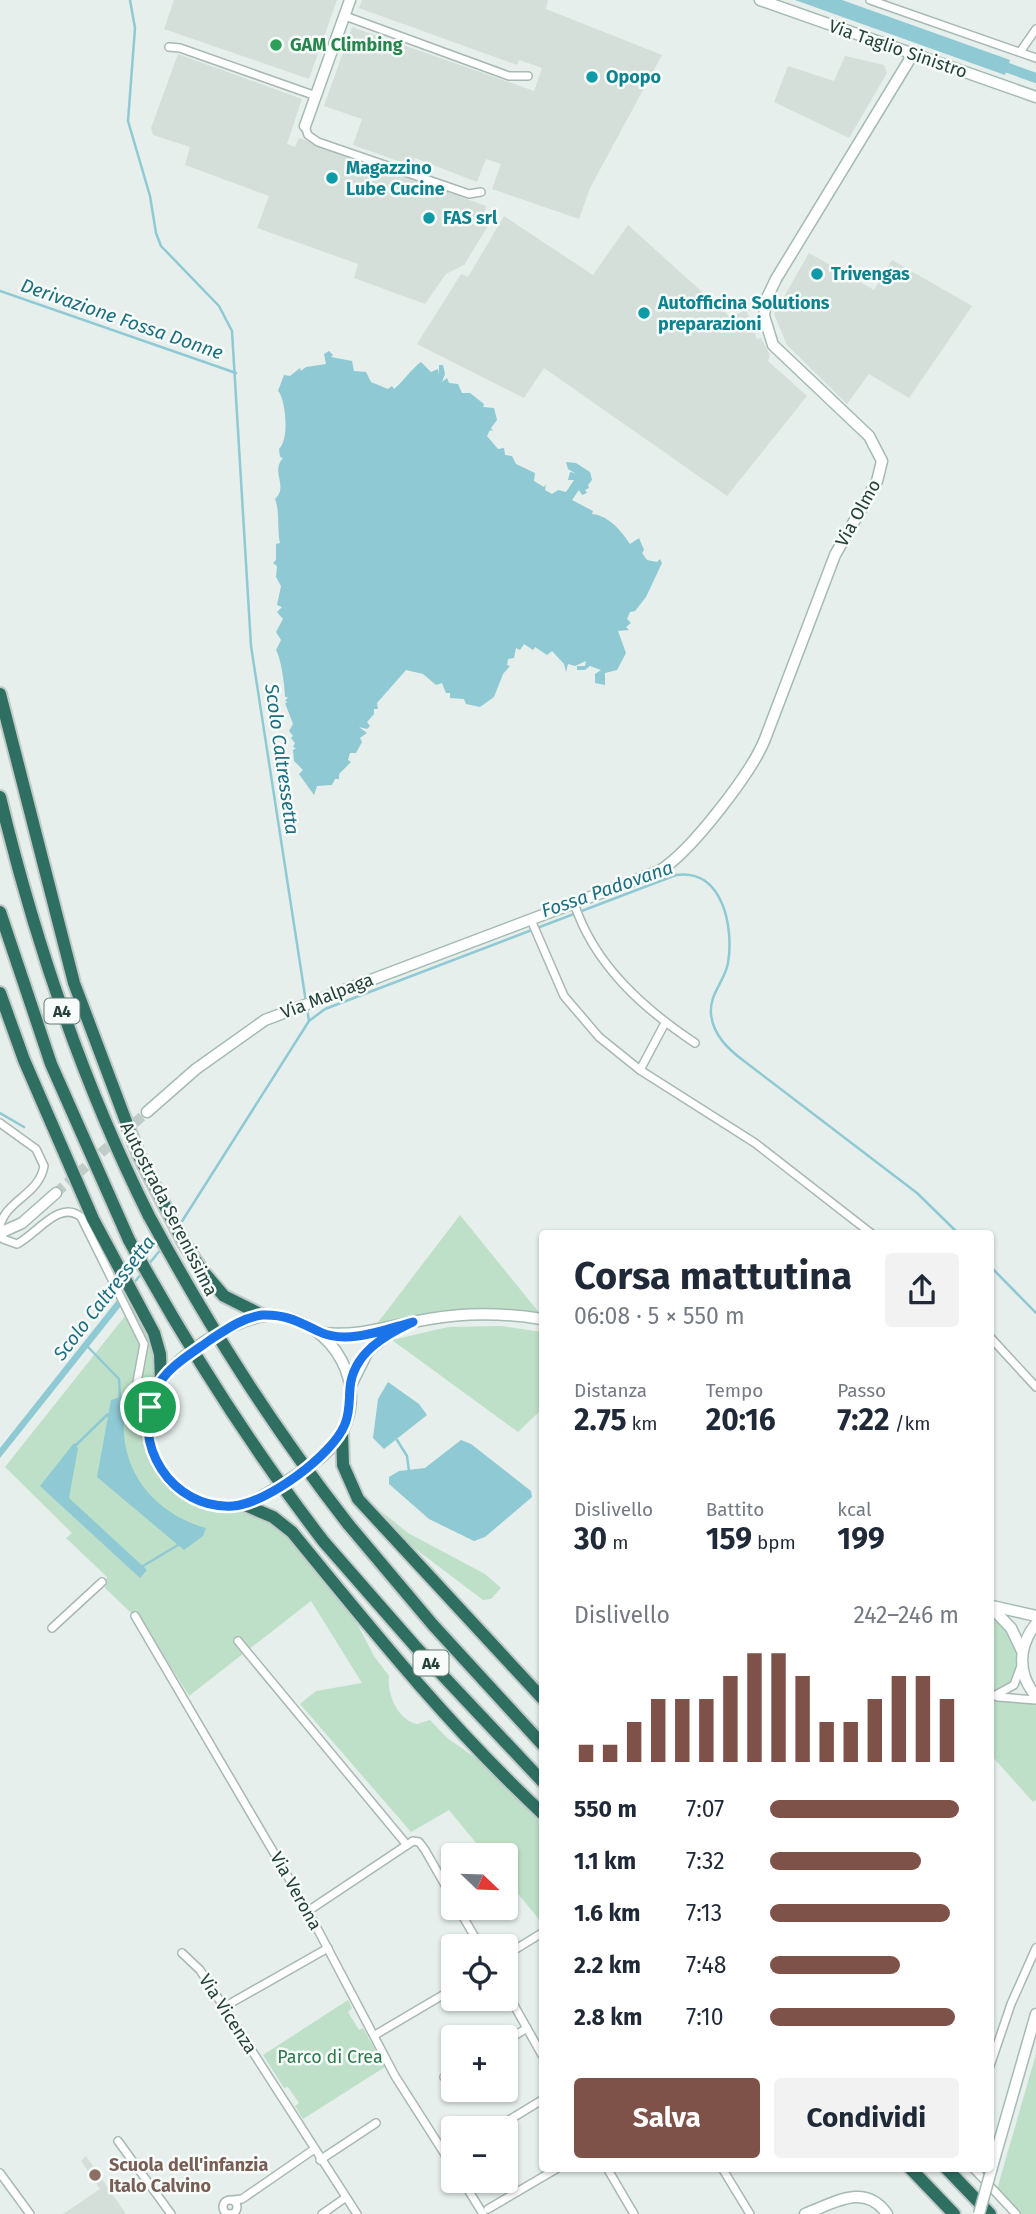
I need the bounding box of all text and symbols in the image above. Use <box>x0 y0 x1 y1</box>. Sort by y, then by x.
street label: Via Taglio Sinistro <box>826 15 970 83</box>
place label: GAM Climbing <box>290 34 403 56</box>
marker: GAM Climbing <box>268 37 284 53</box>
place label: Opopo <box>606 66 661 88</box>
marker: Opopo <box>584 69 600 85</box>
place label: Magazzino Lube Cucine <box>346 157 445 200</box>
marker: Magazzino Lube Cucine <box>324 170 340 186</box>
place label: FAS srl <box>443 207 498 229</box>
marker: FAS srl <box>421 210 437 226</box>
place label: Trivengas <box>831 263 910 285</box>
marker: Trivengas <box>809 266 825 282</box>
water label: Derivazione Fossa Donne <box>18 274 226 364</box>
place label: Autofficina Solutions preparazioni <box>657 292 830 335</box>
marker: Autofficina Solutions preparazioni <box>636 305 652 321</box>
street label: Via Olmo <box>831 476 885 550</box>
water label: Scolo Caltressetta <box>260 681 304 836</box>
water label: Fossa Padovana <box>538 856 676 922</box>
street label: Via Malpaga <box>278 968 376 1024</box>
road number: A4 <box>44 998 80 1023</box>
street label: Autostrada Serenissima <box>116 1118 222 1300</box>
water label: Scolo Caltressetta <box>48 1231 160 1366</box>
text: Corsa mattutina <box>574 1253 852 1299</box>
button: share <box>885 1253 959 1327</box>
text: 06:08 · 5 × 550 m <box>574 1302 745 1330</box>
pin <box>120 1377 180 1437</box>
text: Distanza <box>574 1379 647 1402</box>
text: Tempo <box>706 1379 763 1402</box>
text: Passo <box>837 1379 886 1402</box>
icon: arrive <box>131 1388 169 1426</box>
text: 2.75 <box>574 1402 626 1438</box>
text: 20:16 <box>706 1402 776 1438</box>
text: 7:22 <box>837 1402 890 1438</box>
text: km <box>626 1412 658 1435</box>
text: /km <box>890 1412 931 1435</box>
text: Dislivello <box>574 1498 653 1521</box>
text: Battito <box>706 1498 764 1521</box>
text: kcal <box>837 1498 872 1521</box>
text: 30 <box>574 1521 607 1557</box>
text: 159 <box>706 1521 752 1557</box>
text: 199 <box>837 1521 885 1557</box>
text: m <box>607 1531 628 1554</box>
text: bpm <box>752 1531 796 1554</box>
text: Dislivello <box>574 1601 670 1629</box>
text: 242–246 m <box>853 1601 959 1629</box>
road number: A4 <box>414 1651 448 1676</box>
text: 550 m <box>574 1795 637 1823</box>
text: 7:07 <box>686 1795 724 1823</box>
north arrow <box>441 1843 518 1920</box>
map controls <box>441 1843 518 2193</box>
text: 1.1 km <box>574 1847 636 1875</box>
text: 7:32 <box>686 1847 725 1875</box>
street label: Via Verona <box>265 1848 327 1934</box>
text: 1.6 km <box>574 1899 641 1927</box>
text: 7:13 <box>686 1899 722 1927</box>
button: locate <box>441 1934 518 2011</box>
text: 2.2 km <box>574 1951 641 1979</box>
text: 7:48 <box>686 1951 727 1979</box>
street label: Via Vicenza <box>194 1970 262 2058</box>
text: 2.8 km <box>574 2003 642 2031</box>
text: 7:10 <box>686 2003 724 2031</box>
button: + <box>441 2025 518 2102</box>
park label: Parco di Crea <box>277 2046 383 2068</box>
button: Salva <box>574 2078 760 2158</box>
button: Condividi <box>774 2078 959 2158</box>
button: − <box>441 2116 518 2193</box>
place label: Scuola dell'infanzia Italo Calvino <box>109 2154 268 2197</box>
marker: Scuola dell'infanzia Italo Calvino <box>87 2167 103 2183</box>

